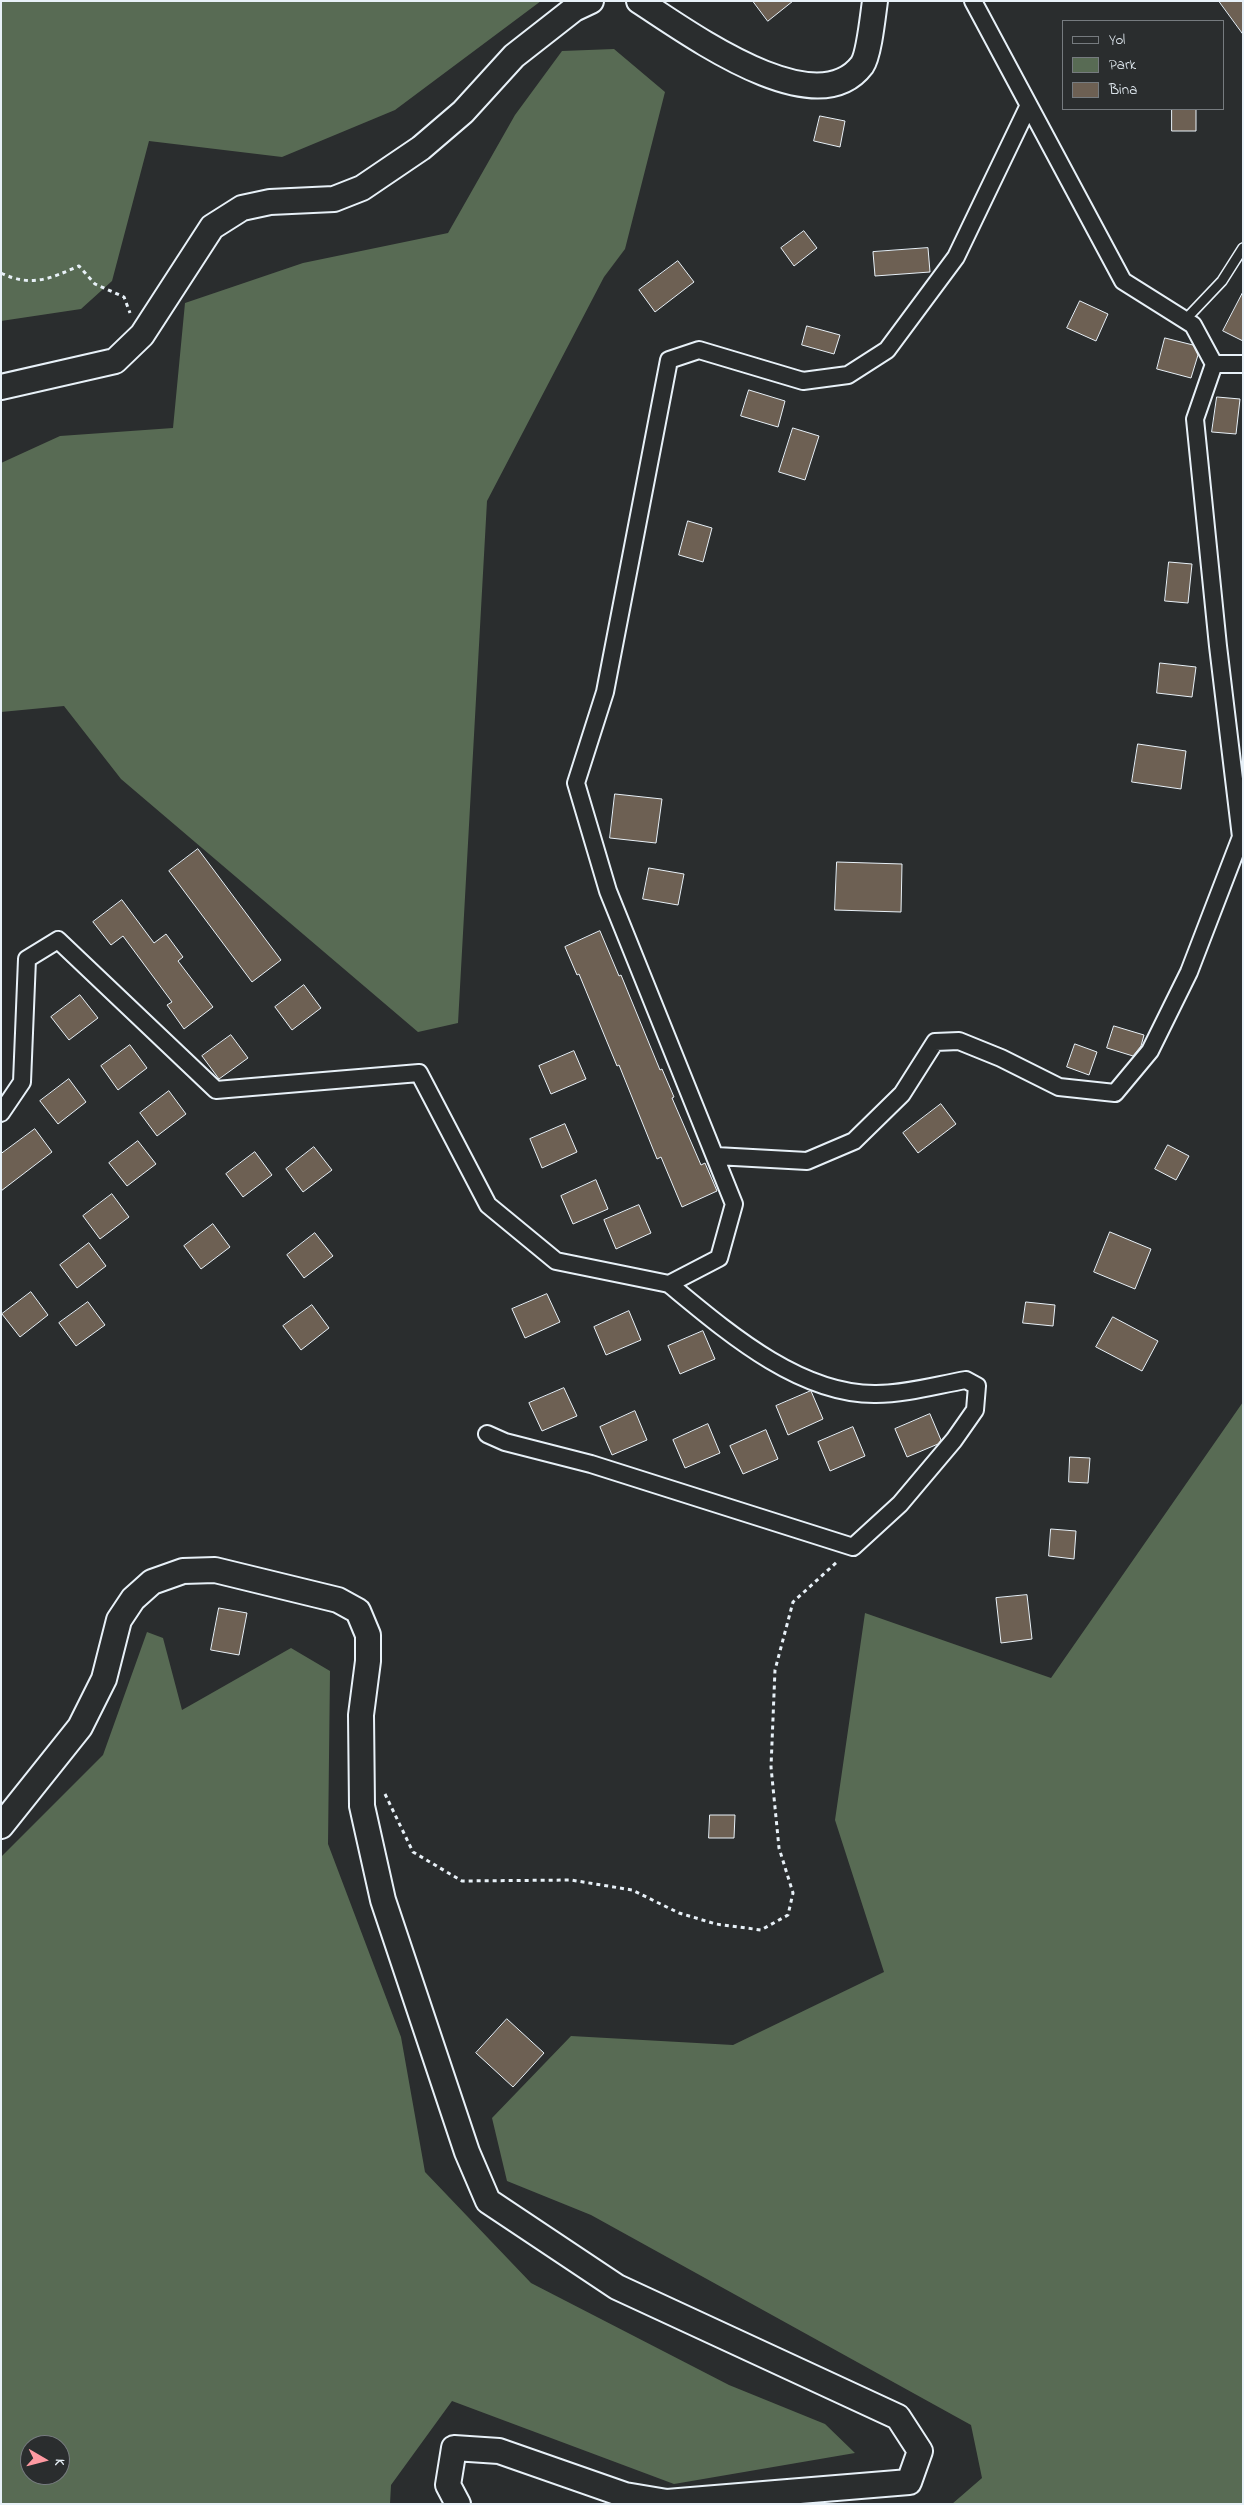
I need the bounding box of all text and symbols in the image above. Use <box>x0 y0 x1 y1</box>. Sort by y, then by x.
legend <box>1062 20 1224 110</box>
text: Yol <box>1109 29 1125 51</box>
text: Park <box>1109 54 1136 76</box>
text: Bina <box>1109 79 1137 101</box>
north arrow <box>20 2435 70 2485</box>
text: K <box>48 2457 70 2467</box>

